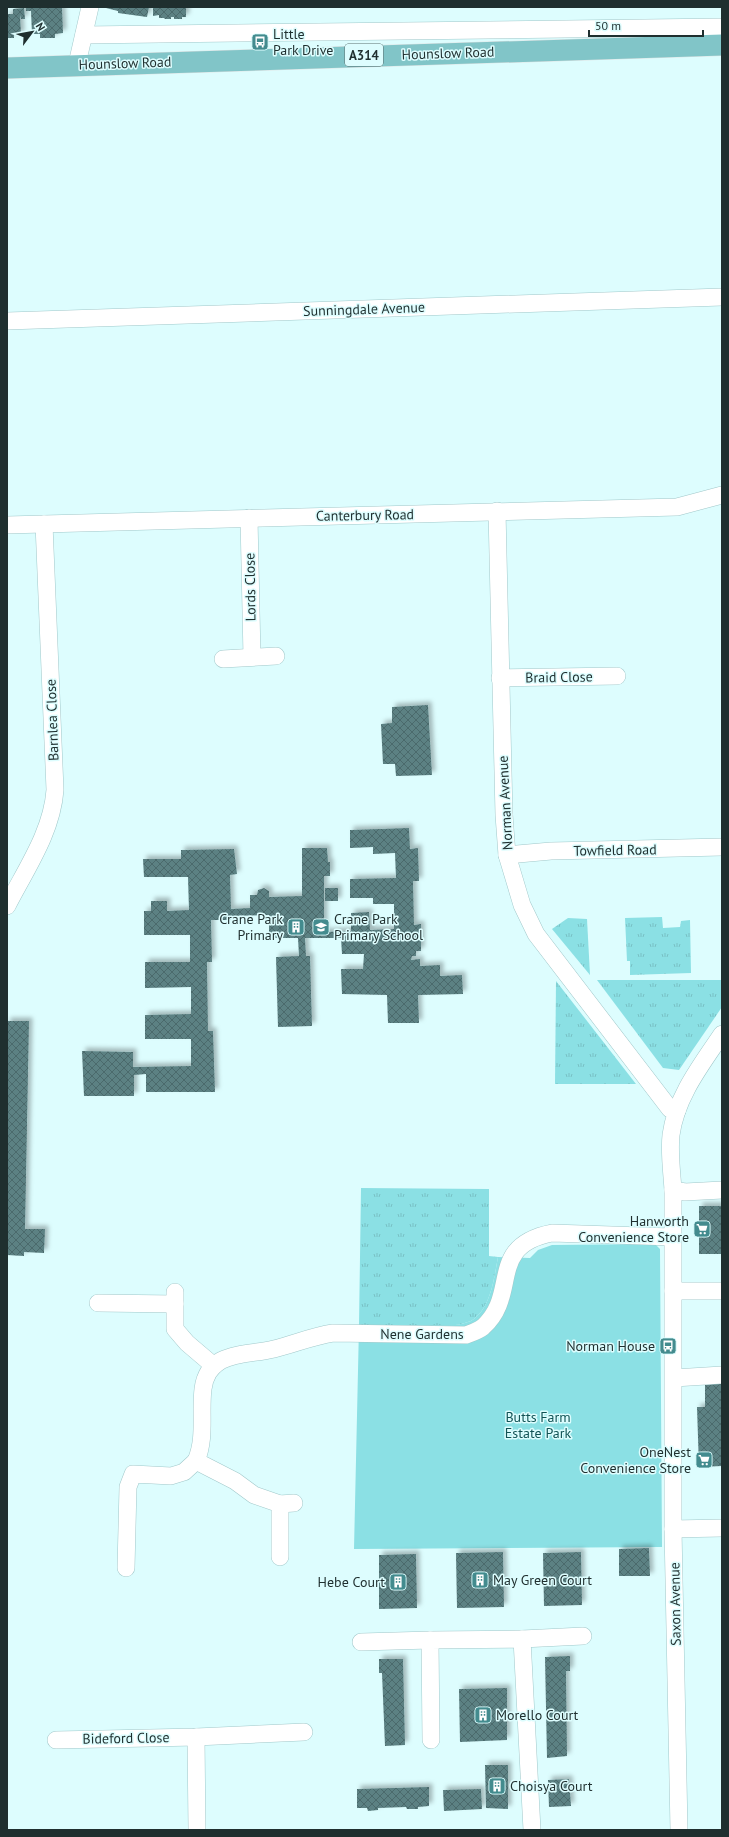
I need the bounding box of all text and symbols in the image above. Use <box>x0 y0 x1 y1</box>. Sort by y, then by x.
north arrow <box>12 12 52 52</box>
scale bar <box>589 12 703 38</box>
text: 50 m <box>595 18 621 33</box>
text: N <box>33 20 48 33</box>
place label: Little Park Drive <box>273 25 333 59</box>
bus stop icon: Little Park Drive <box>250 32 270 52</box>
street label: Hounslow Road <box>401 42 495 64</box>
road number: A314 <box>345 44 383 66</box>
street label: Hounslow Road <box>78 52 172 74</box>
street label: Sunningdale Avenue <box>303 298 425 320</box>
street label: Canterbury Road <box>316 505 414 525</box>
street label: Lords Close <box>240 553 260 621</box>
street label: Braid Close <box>525 667 593 687</box>
street label: Barnlea Close <box>42 679 62 761</box>
street label: Norman Avenue <box>494 755 516 851</box>
street label: Towfield Road <box>573 840 657 860</box>
place label: Crane Park Primary <box>219 910 283 944</box>
place label: Crane Park Primary School <box>334 910 423 944</box>
building icon: Crane Park Primary <box>286 917 306 937</box>
school or university icon: Crane Park Primary School <box>311 917 331 937</box>
place label: Hanworth Convenience Store <box>578 1212 689 1246</box>
supermarket icon: Hanworth Convenience Store <box>692 1219 712 1239</box>
street label: Nene Gardens <box>380 1325 464 1343</box>
bus stop icon: Norman House <box>658 1336 678 1356</box>
place label: Norman House <box>566 1337 655 1355</box>
park label: Butts Farm Estate Park <box>505 1408 571 1442</box>
place label: OneNest Convenience Store <box>580 1443 691 1477</box>
supermarket icon: OneNest Convenience Store <box>694 1450 714 1470</box>
street label: Saxon Avenue <box>665 1562 685 1646</box>
building icon: May Green Court <box>470 1570 490 1590</box>
place label: May Green Court <box>493 1571 592 1589</box>
building icon: Hebe Court <box>388 1572 408 1592</box>
place label: Hebe Court <box>318 1573 385 1591</box>
building icon: Morello Court <box>473 1705 493 1725</box>
place label: Morello Court <box>496 1706 579 1724</box>
street label: Bideford Close <box>82 1728 170 1748</box>
building icon: Choisya Court <box>487 1776 507 1796</box>
place label: Choisya Court <box>510 1777 593 1795</box>

